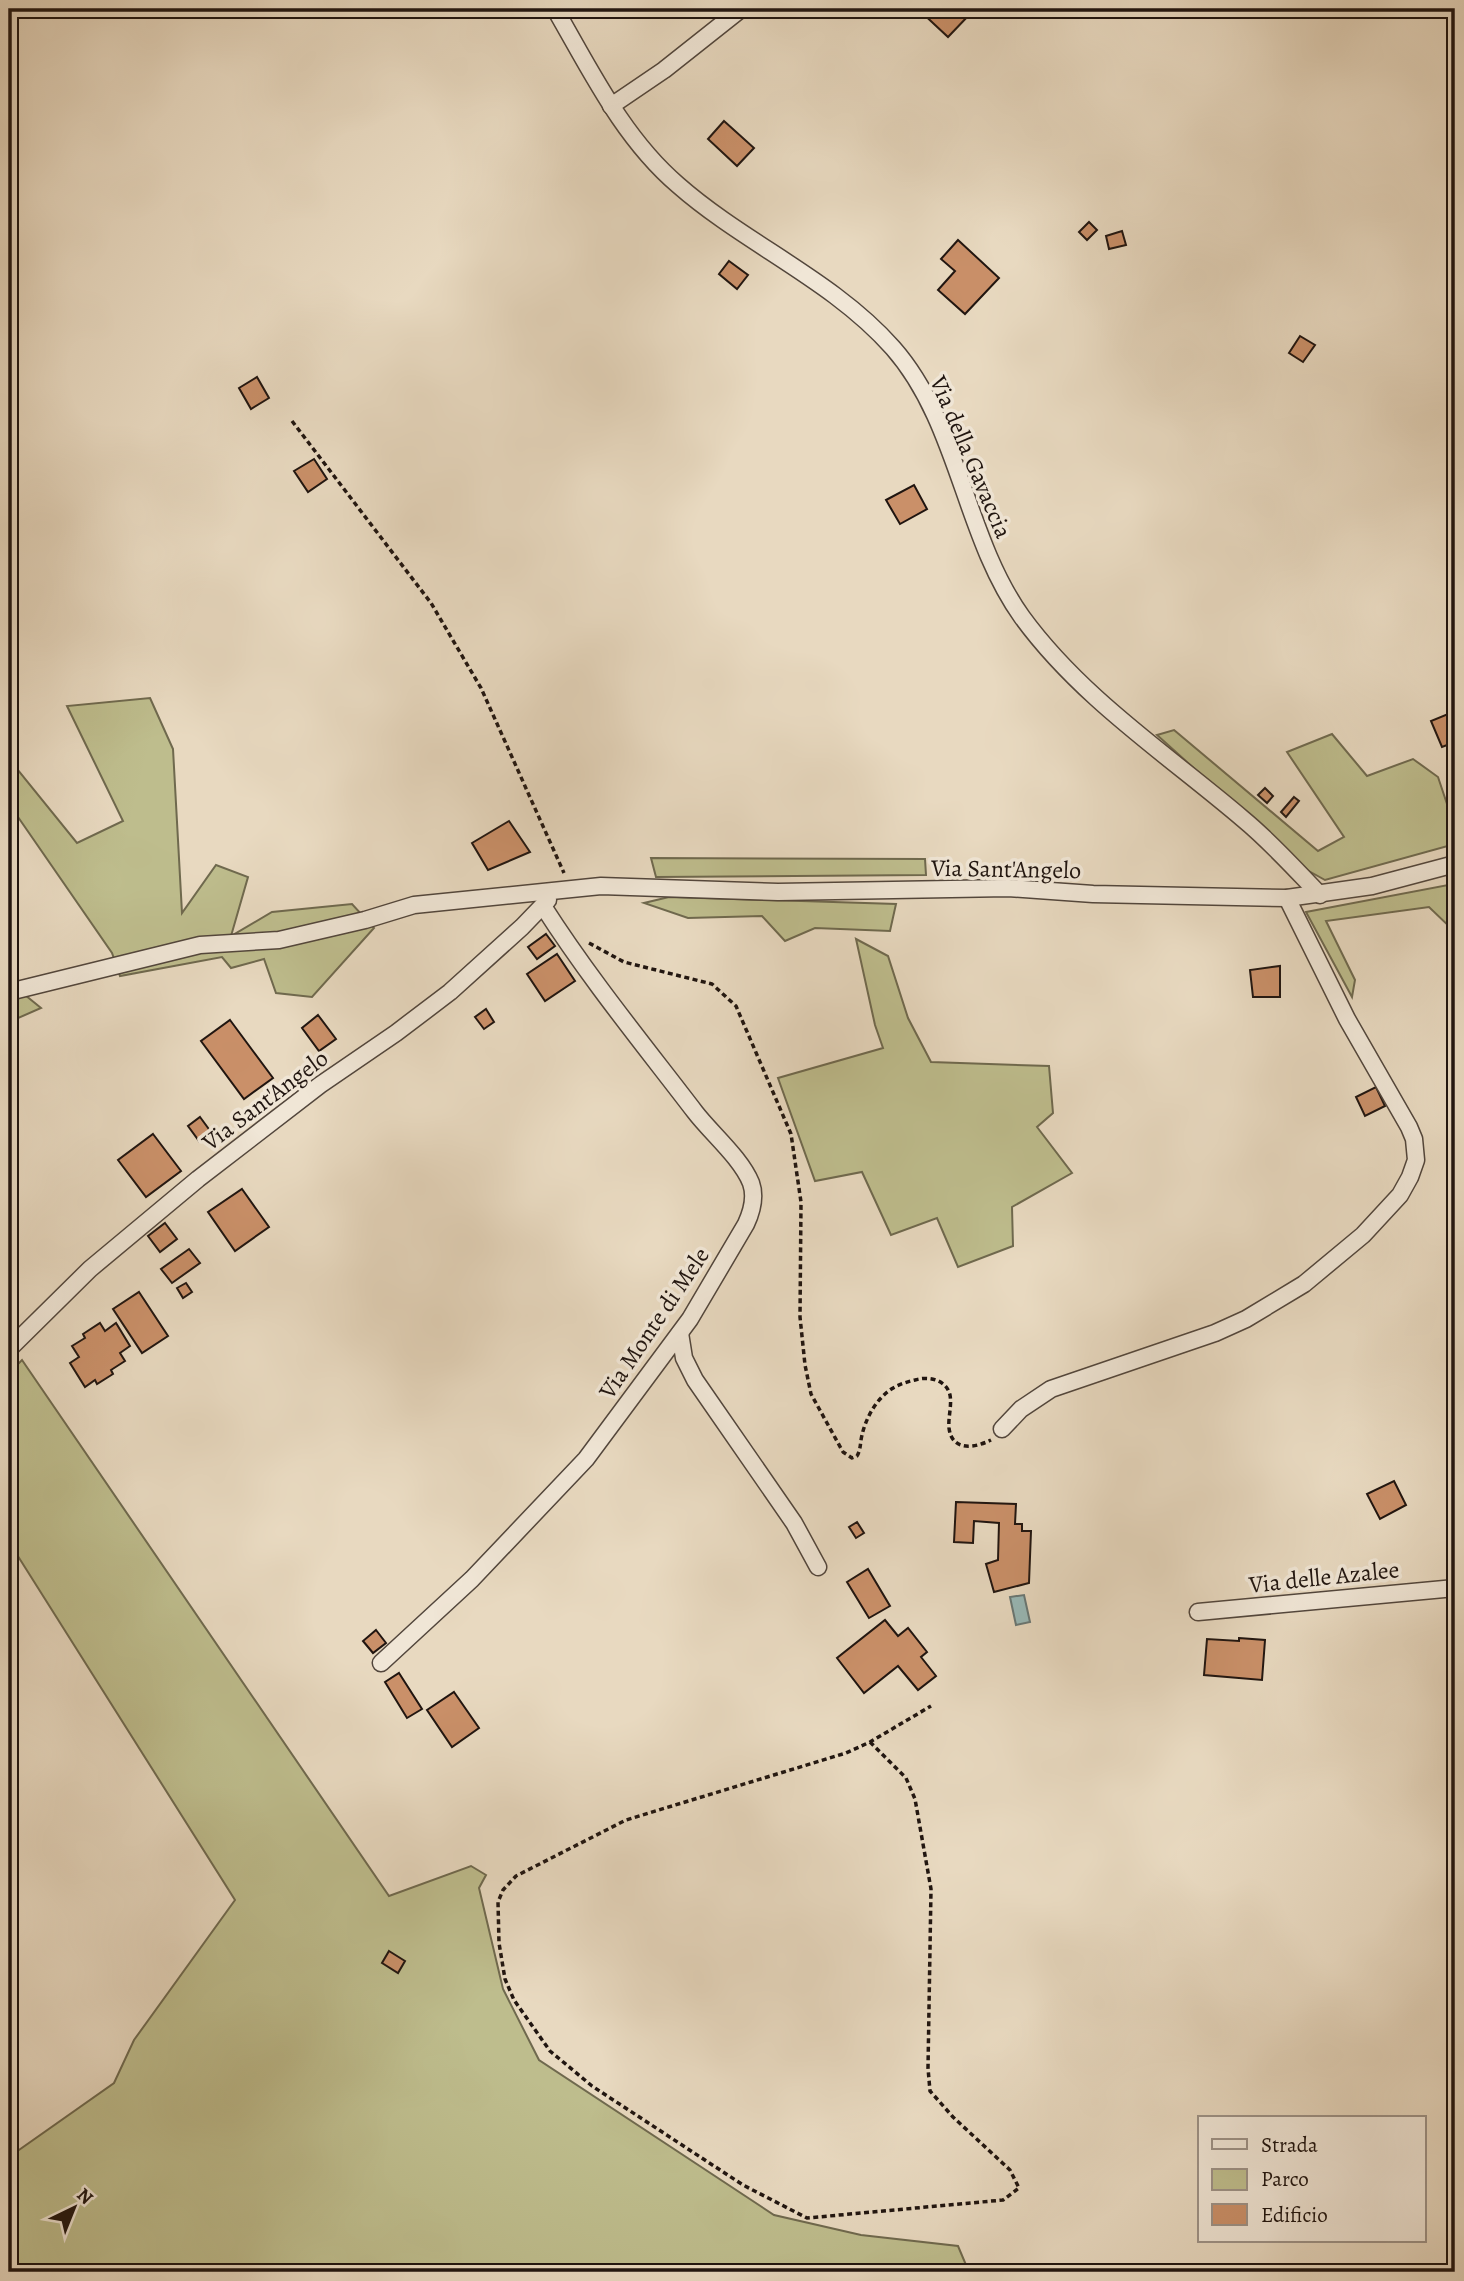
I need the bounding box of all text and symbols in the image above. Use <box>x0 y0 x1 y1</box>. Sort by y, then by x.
street label: Via della Gavaccia <box>922 370 1020 544</box>
street label: Via Sant'Angelo <box>930 852 1081 886</box>
street label: Via Sant'Angelo <box>195 1042 335 1159</box>
street label: Via Monte di Mele <box>591 1241 717 1406</box>
street label: Via delle Azalee <box>1246 1553 1401 1601</box>
legend <box>1198 2116 1426 2242</box>
text: Strada <box>1261 2131 1318 2159</box>
text: Parco <box>1261 2165 1309 2193</box>
north arrow <box>38 2172 108 2242</box>
text: N <box>71 2182 99 2211</box>
text: Edificio <box>1261 2201 1328 2229</box>

